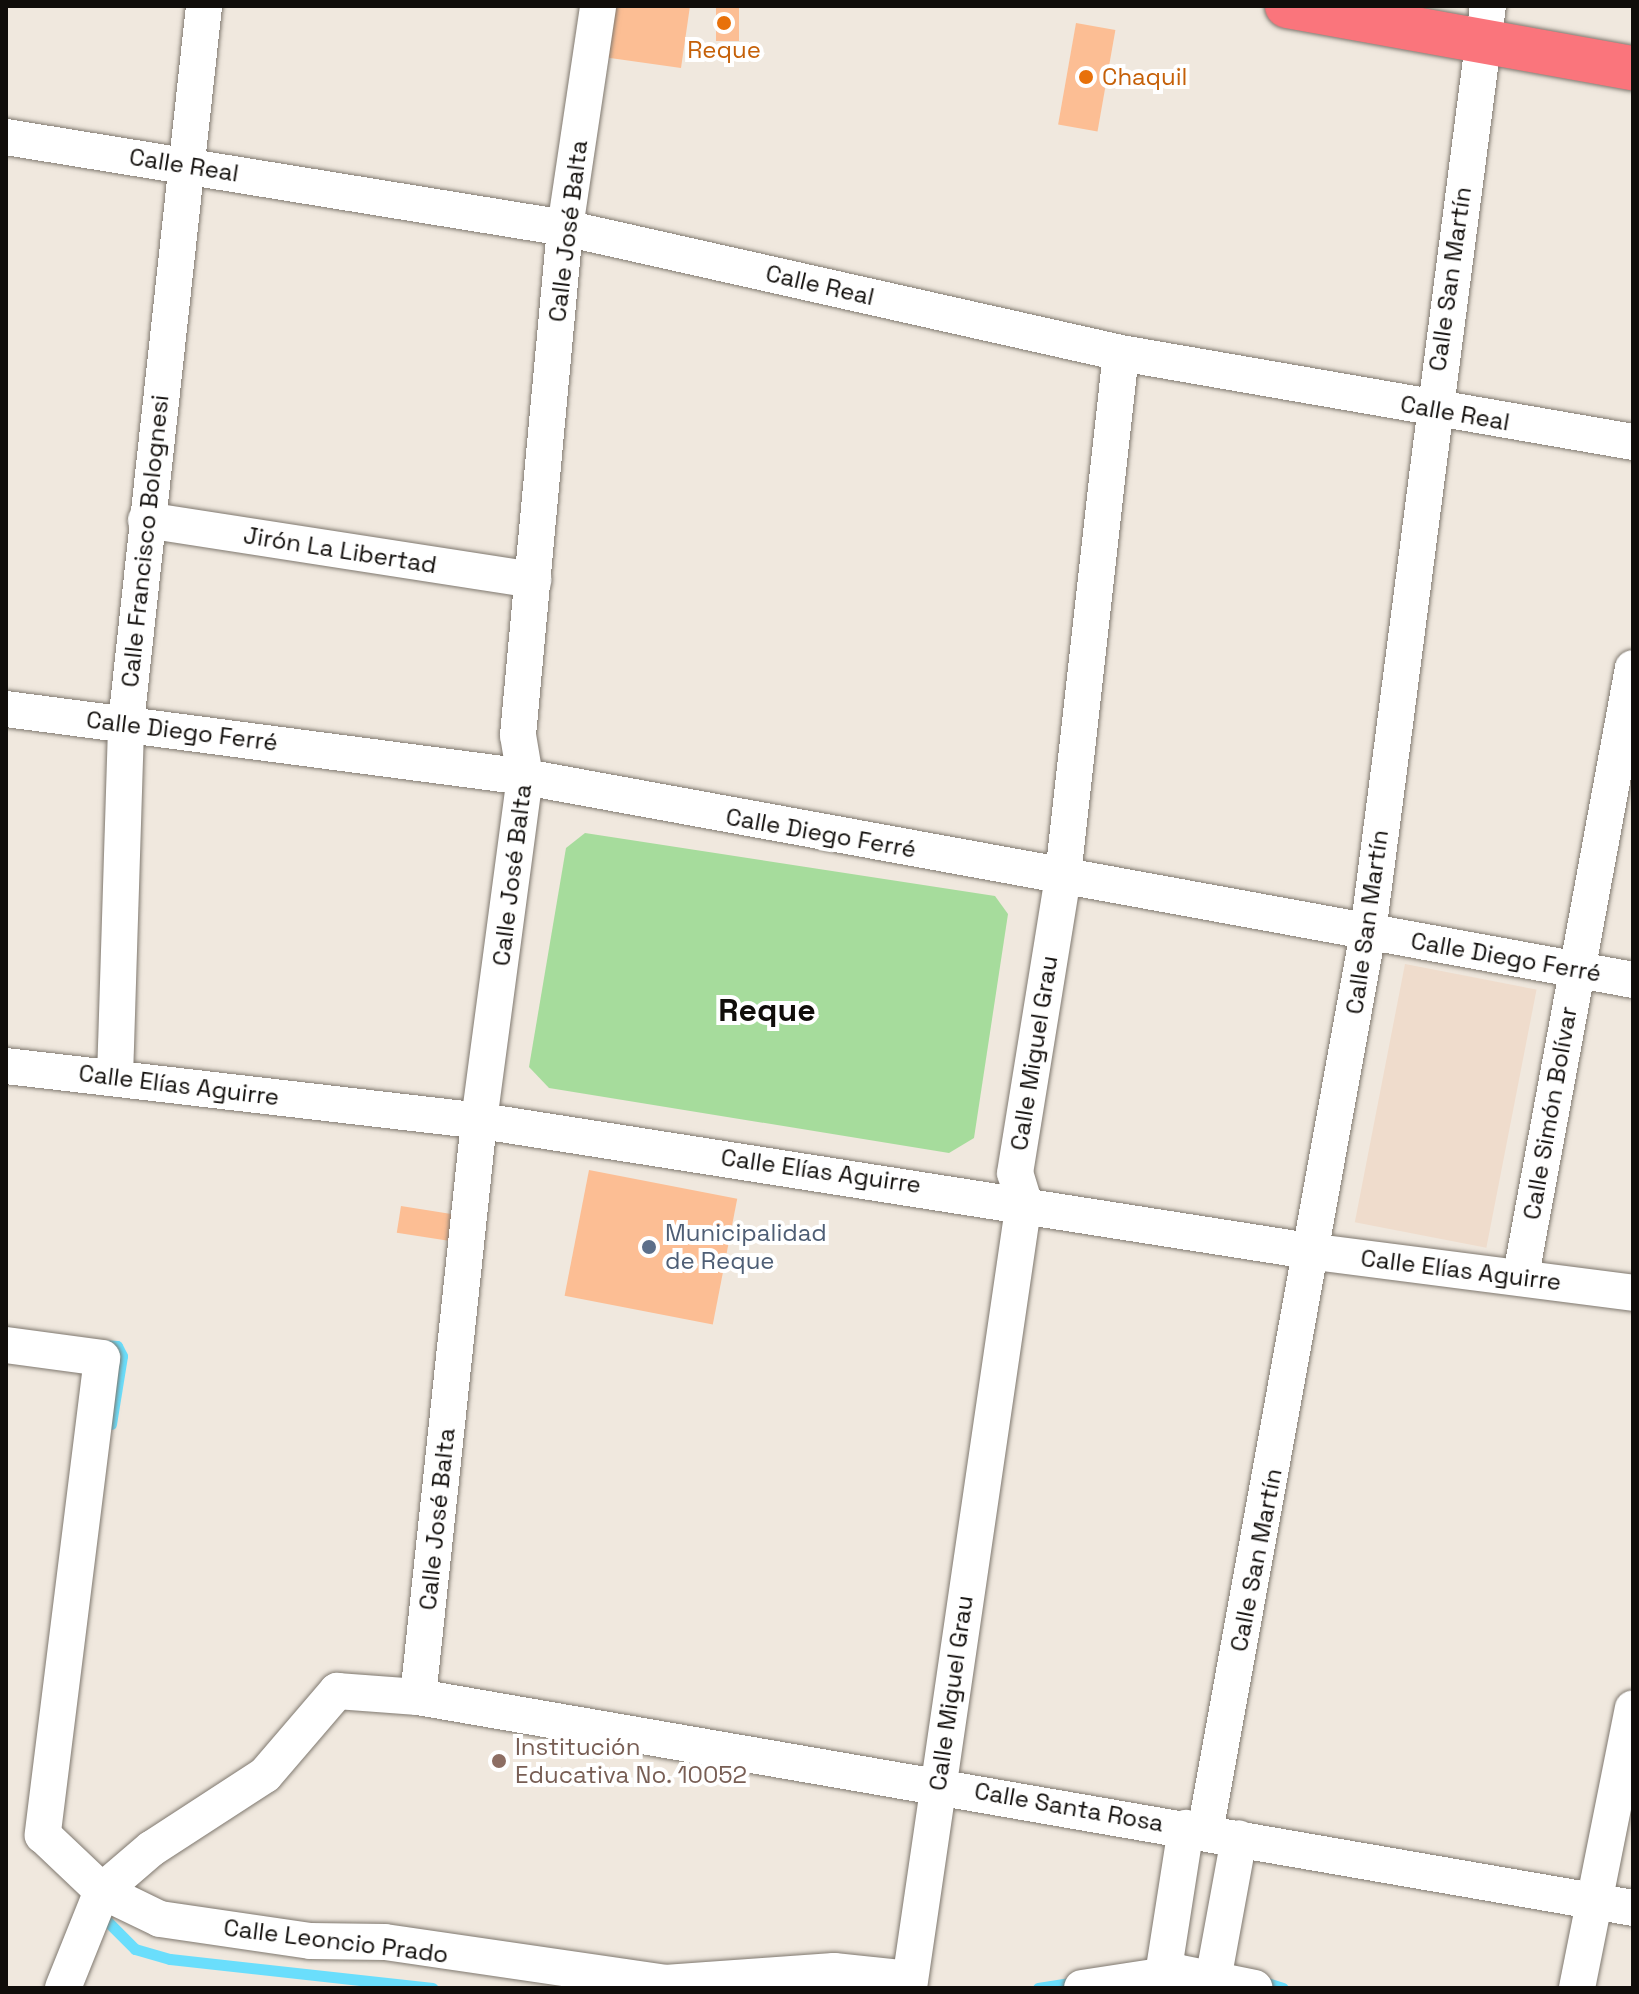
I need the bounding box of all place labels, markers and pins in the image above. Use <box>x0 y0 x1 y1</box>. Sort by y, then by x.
marker: Reque <box>715 14 733 32</box>
place label: Reque <box>687 36 761 64</box>
place label: Chaquil <box>1102 63 1187 91</box>
marker: Chaquil <box>1077 68 1095 86</box>
place label: Municipalidad de Reque <box>665 1219 827 1275</box>
marker: Municipalidad de Reque <box>640 1238 658 1256</box>
place label: Institución Educativa No. 10052 <box>515 1733 748 1789</box>
marker: Institución Educativa No. 10052 <box>490 1752 508 1770</box>

